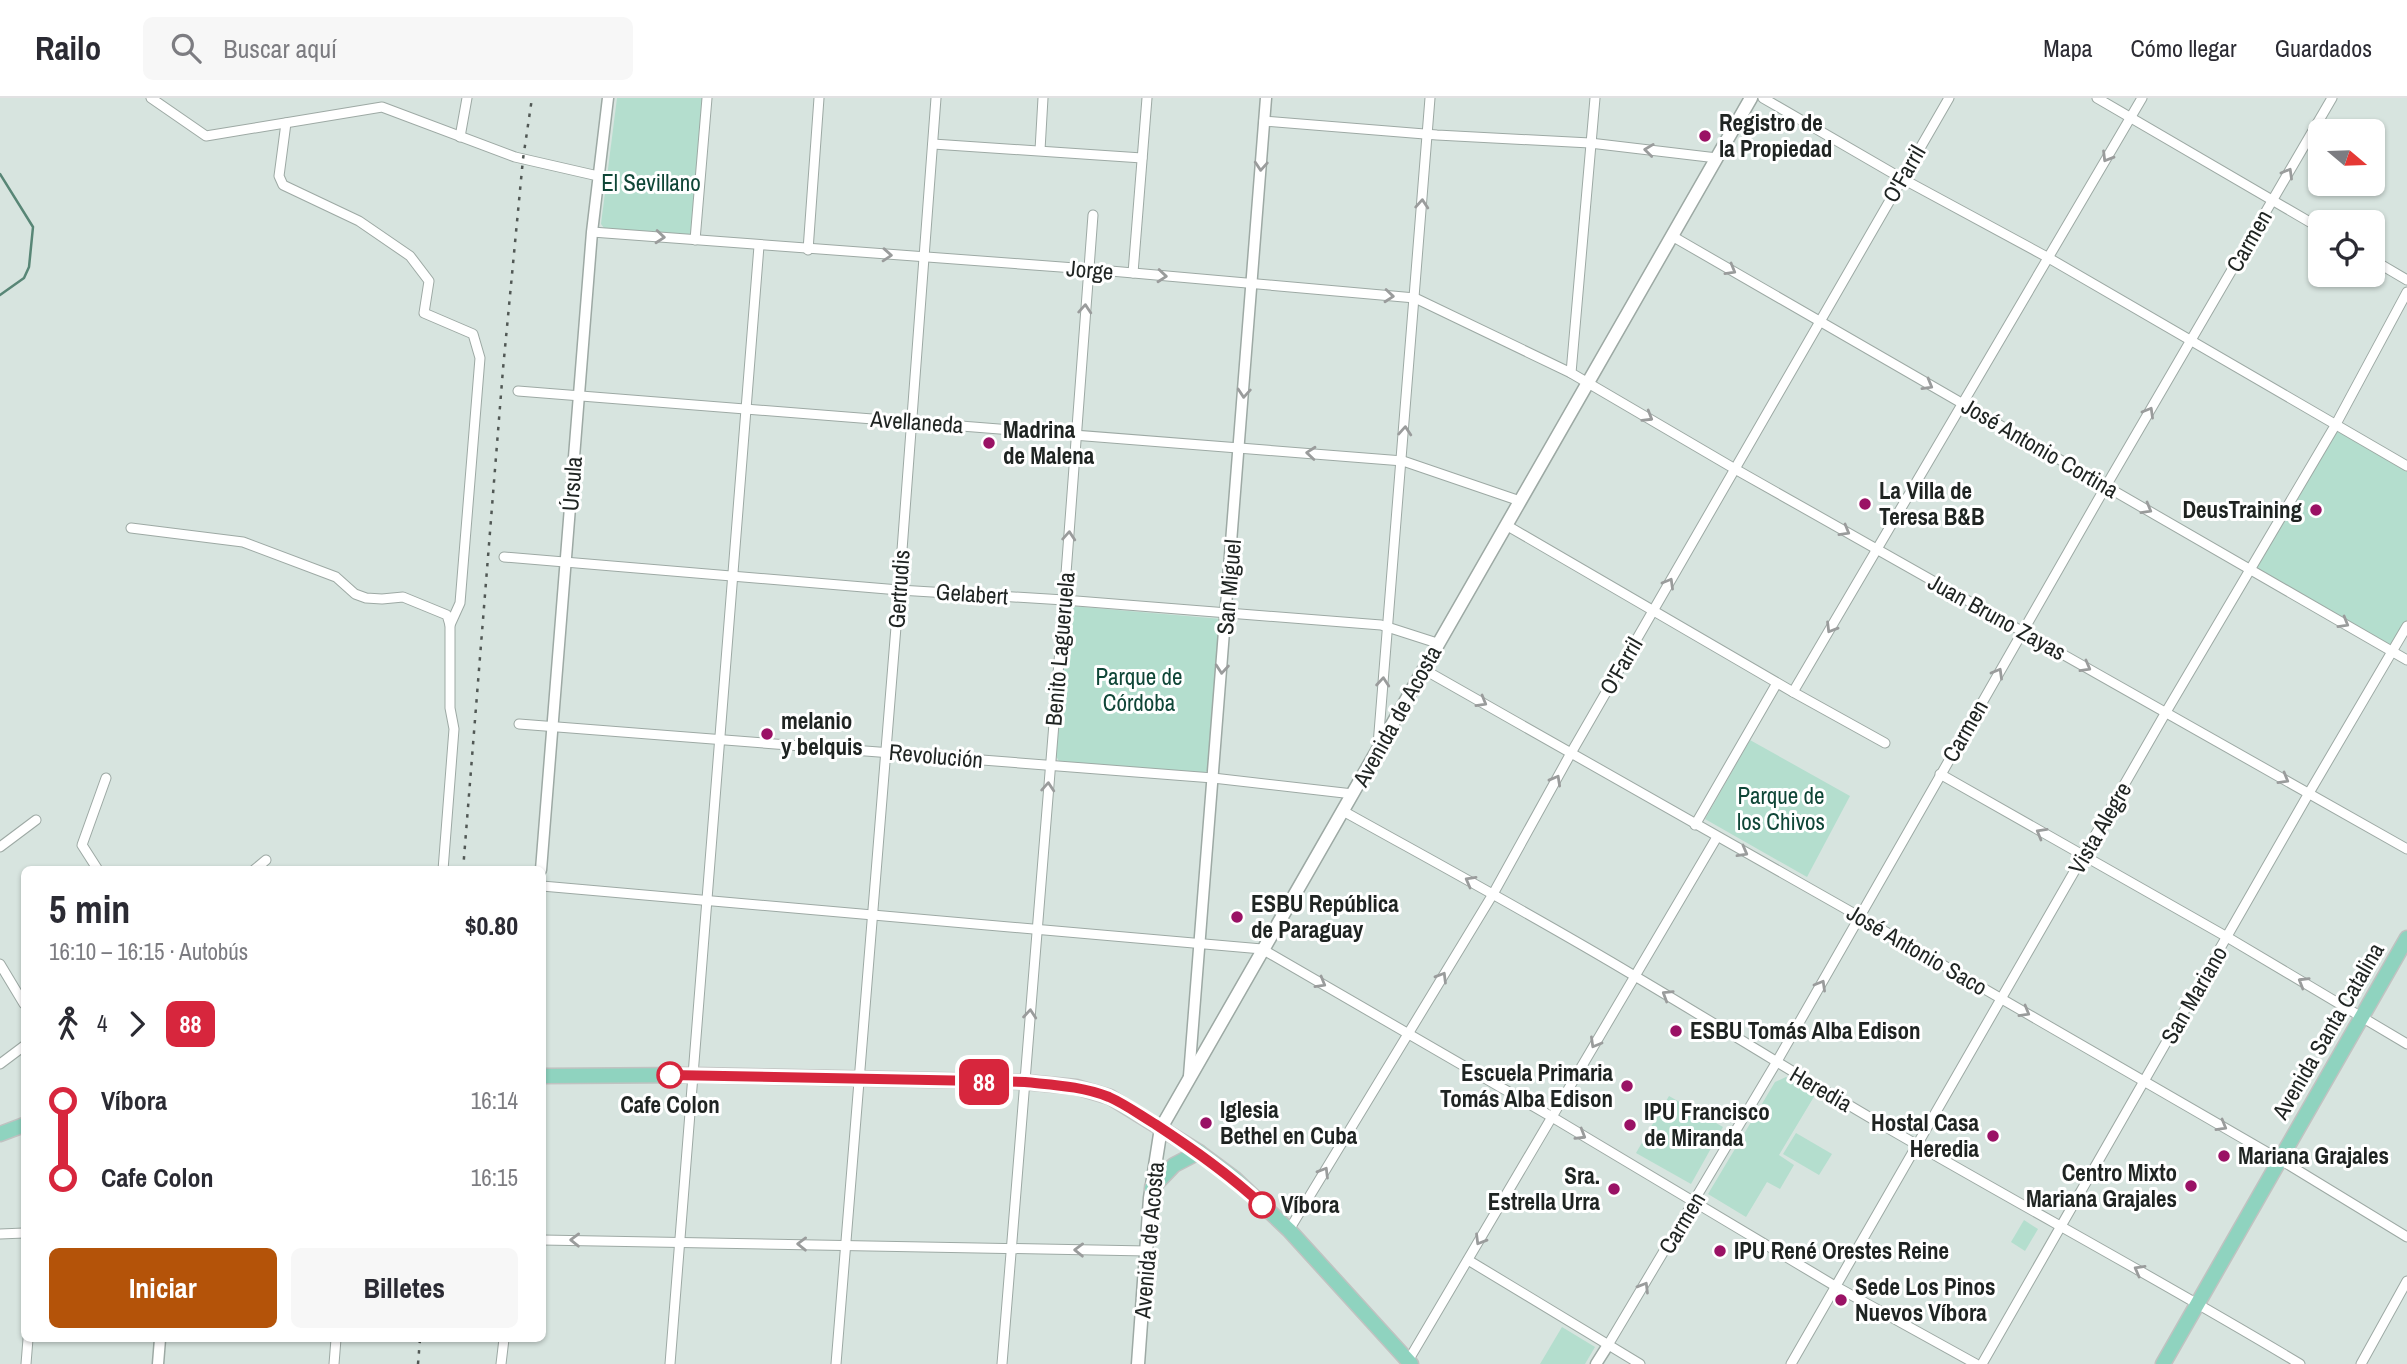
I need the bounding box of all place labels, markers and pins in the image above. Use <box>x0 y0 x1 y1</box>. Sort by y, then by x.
place label: Registro de la Propiedad <box>1719 107 1832 164</box>
marker: Registro de la Propiedad <box>1697 128 1713 144</box>
place label: Madrina de Malena <box>1003 414 1095 471</box>
marker: Madrina de Malena <box>981 435 997 451</box>
place label: La Villa de Teresa B&B <box>1879 475 1985 532</box>
place label: DeusTraining <box>2183 494 2302 525</box>
marker: La Villa de Teresa B&B <box>1857 496 1873 512</box>
marker: DeusTraining <box>2308 502 2324 518</box>
place label: melanio y belquis <box>781 705 863 762</box>
marker: melanio y belquis <box>759 726 775 742</box>
place label: ESBU República de Paraguay <box>1251 888 1399 945</box>
marker: ESBU República de Paraguay <box>1229 909 1245 925</box>
place label: ESBU Tomás Alba Edison <box>1690 1015 1921 1046</box>
marker: ESBU Tomás Alba Edison <box>1668 1023 1684 1039</box>
place label: Escuela Primaria Tomás Alba Edison <box>1440 1057 1614 1114</box>
marker: Cafe Colon <box>657 1062 683 1088</box>
marker: Escuela Primaria Tomás Alba Edison <box>1619 1078 1635 1094</box>
place label: Cafe Colon <box>620 1089 720 1120</box>
place label: Iglesia Bethel en Cuba <box>1220 1094 1358 1151</box>
place label: IPU Francisco de Miranda <box>1644 1096 1770 1153</box>
place label: Hostal Casa Heredia <box>1871 1107 1980 1164</box>
marker: Iglesia Bethel en Cuba <box>1198 1115 1214 1131</box>
marker: IPU Francisco de Miranda <box>1622 1117 1638 1133</box>
marker: Hostal Casa Heredia <box>1985 1128 2001 1144</box>
place label: Mariana Grajales <box>2238 1140 2389 1171</box>
marker: Mariana Grajales <box>2216 1148 2232 1164</box>
place label: Centro Mixto Mariana Grajales <box>2026 1157 2177 1214</box>
place label: Sra. Estrella Urra <box>1488 1160 1601 1217</box>
marker: Centro Mixto Mariana Grajales <box>2183 1178 2199 1194</box>
marker: Sra. Estrella Urra <box>1606 1181 1622 1197</box>
place label: Víbora <box>1281 1189 1340 1220</box>
marker: Víbora <box>1249 1192 1275 1218</box>
place label: IPU René Orestes Reine <box>1734 1235 1949 1266</box>
marker: IPU René Orestes Reine <box>1712 1243 1728 1259</box>
place label: Sede Los Pinos Nuevos Víbora <box>1855 1271 1995 1328</box>
marker: Sede Los Pinos Nuevos Víbora <box>1833 1292 1849 1308</box>

